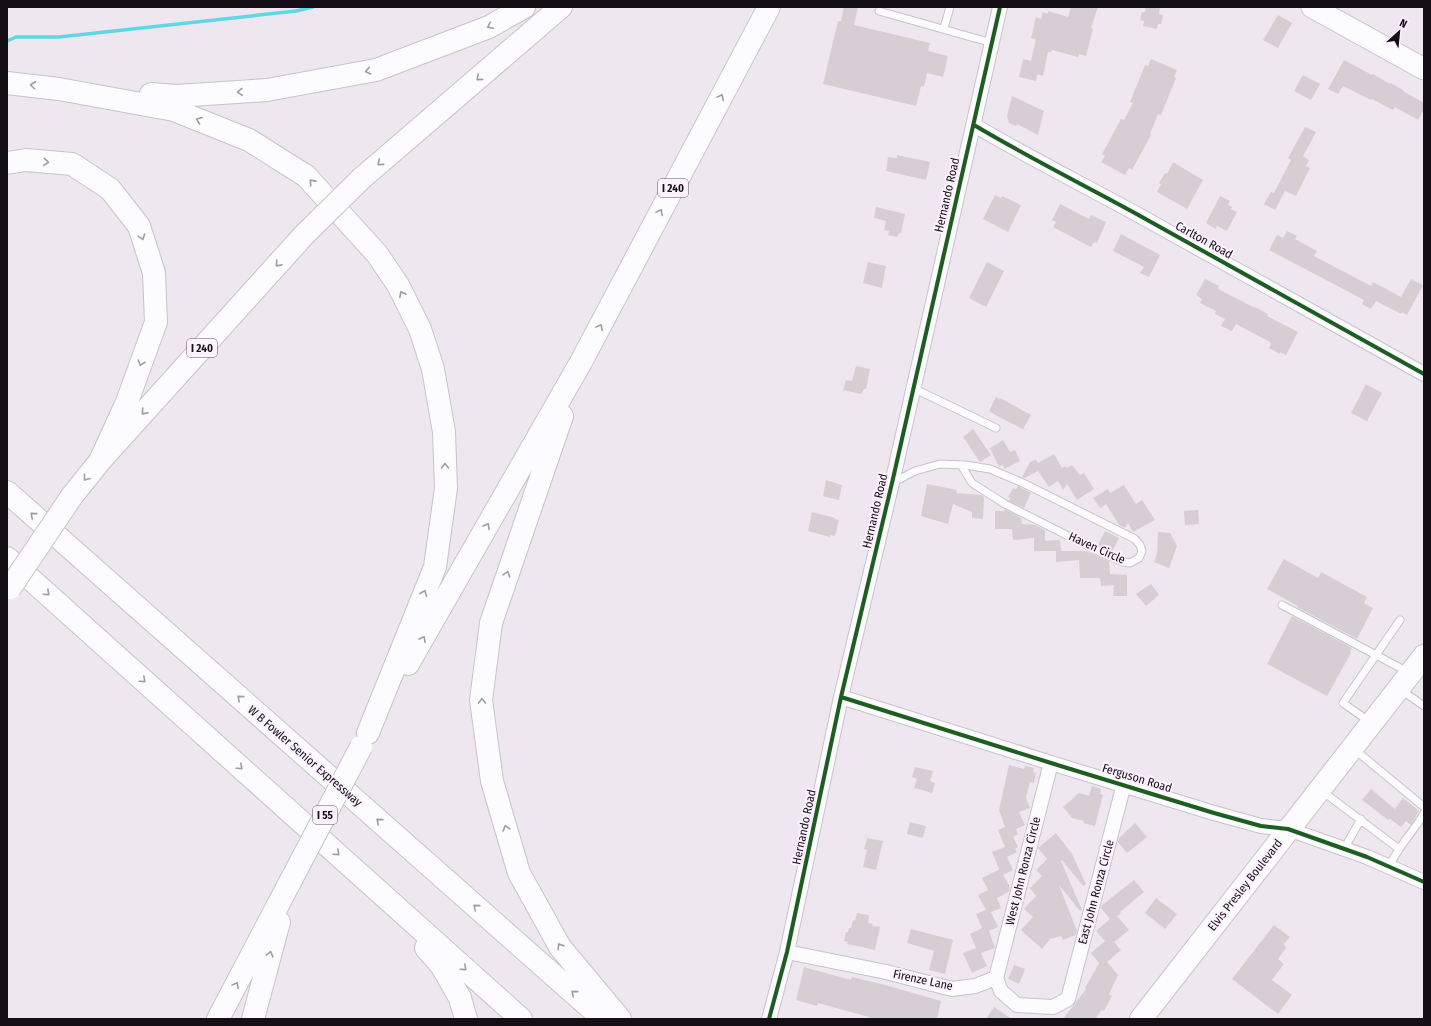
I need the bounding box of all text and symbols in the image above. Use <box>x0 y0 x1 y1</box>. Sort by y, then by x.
north arrow <box>1379 12 1419 52</box>
text: N <box>1397 16 1409 31</box>
one-way arrow <box>487 21 494 29</box>
one-way arrow <box>365 66 372 75</box>
one-way arrow <box>476 73 483 80</box>
one-way arrow <box>30 81 36 90</box>
one-way arrow <box>237 87 243 96</box>
one-way arrow <box>717 94 724 102</box>
one-way arrow <box>195 116 202 124</box>
street label: Hernando Road <box>932 156 962 234</box>
one-way arrow <box>43 157 49 166</box>
one-way arrow <box>377 158 385 165</box>
road number: I 240 <box>658 179 688 197</box>
one-way arrow <box>309 180 316 187</box>
one-way arrow <box>656 209 663 216</box>
street label: Carlton Road <box>1173 219 1235 261</box>
one-way arrow <box>137 233 146 240</box>
one-way arrow <box>275 259 282 267</box>
one-way arrow <box>399 291 407 298</box>
one-way arrow <box>595 324 602 331</box>
road number: I 240 <box>187 339 217 357</box>
one-way arrow <box>138 359 146 366</box>
one-way arrow <box>141 408 148 415</box>
one-way arrow <box>441 463 449 469</box>
street label: Hernando Road <box>860 472 890 550</box>
one-way arrow <box>84 474 91 481</box>
one-way arrow <box>30 512 38 520</box>
one-way arrow <box>483 523 490 530</box>
street label: Haven Circle <box>1067 529 1128 567</box>
one-way arrow <box>503 571 511 578</box>
one-way arrow <box>42 589 49 596</box>
one-way arrow <box>420 589 428 596</box>
one-way arrow <box>418 636 425 643</box>
one-way arrow <box>139 675 146 682</box>
one-way arrow <box>237 695 244 702</box>
one-way arrow <box>478 698 486 704</box>
street label: W B Fowler Senior Expressway <box>245 703 365 810</box>
street label: Ferguson Road <box>1101 761 1173 795</box>
one-way arrow <box>236 762 243 769</box>
street label: Hernando Road <box>789 788 819 866</box>
road number: I 55 <box>313 806 337 824</box>
street label: West John Ronza Circle <box>1003 815 1043 927</box>
one-way arrow <box>376 818 384 826</box>
one-way arrow <box>502 825 511 832</box>
street label: Elvis Presley Boulevard <box>1205 836 1285 934</box>
street label: East John Ronza Circle <box>1075 838 1117 946</box>
one-way arrow <box>332 849 340 856</box>
one-way arrow <box>474 905 481 912</box>
one-way arrow <box>557 943 564 950</box>
one-way arrow <box>266 951 274 957</box>
one-way arrow <box>459 963 467 970</box>
street label: Firenze Lane <box>892 967 954 993</box>
one-way arrow <box>231 981 239 989</box>
one-way arrow <box>571 991 578 998</box>

